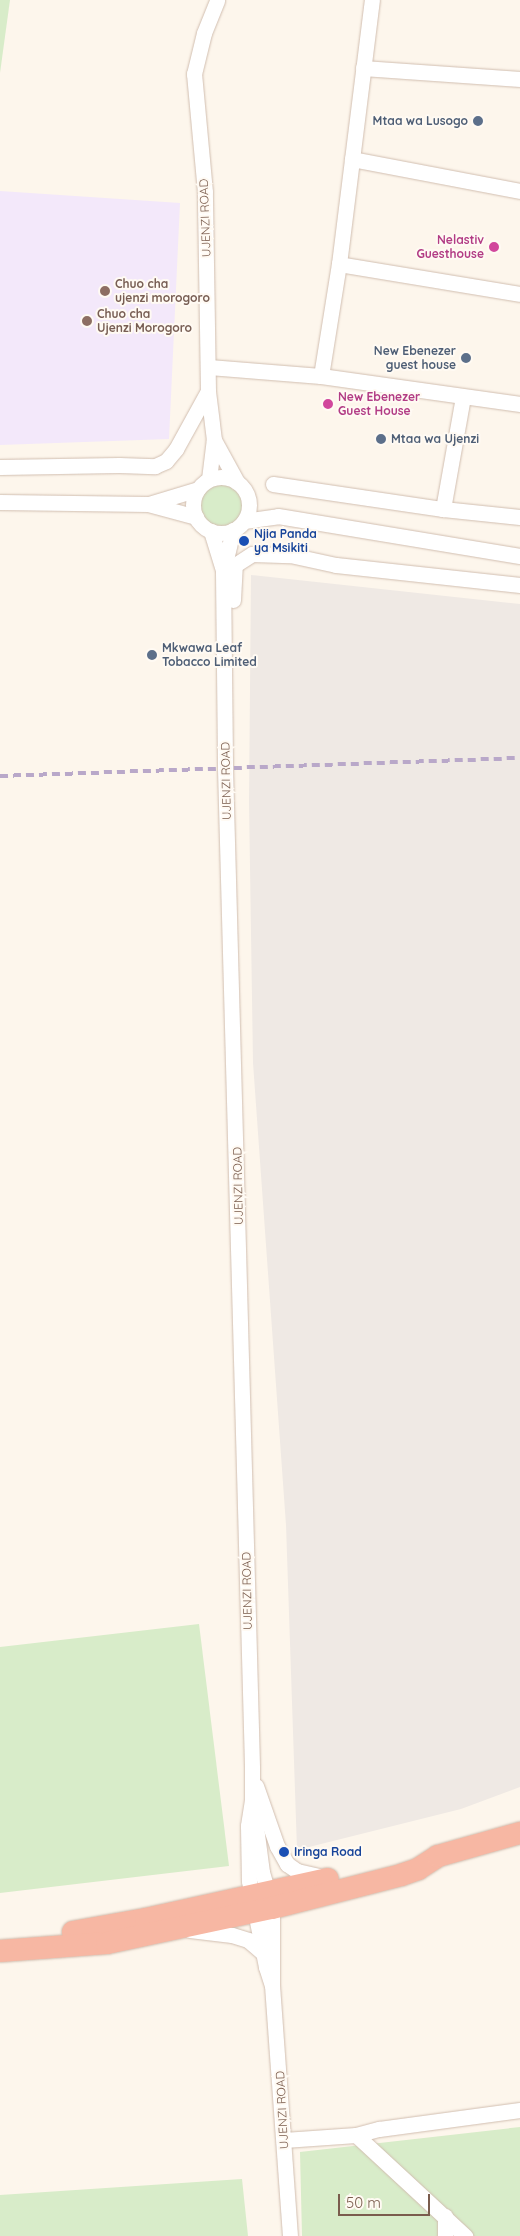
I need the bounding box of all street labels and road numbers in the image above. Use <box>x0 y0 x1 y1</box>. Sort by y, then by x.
street label: UJENZI ROAD <box>196 179 214 257</box>
street label: UJENZI ROAD <box>218 742 234 820</box>
street label: UJENZI ROAD <box>230 1147 246 1225</box>
street label: UJENZI ROAD <box>239 1552 255 1630</box>
street label: UJENZI ROAD <box>273 2071 291 2149</box>

